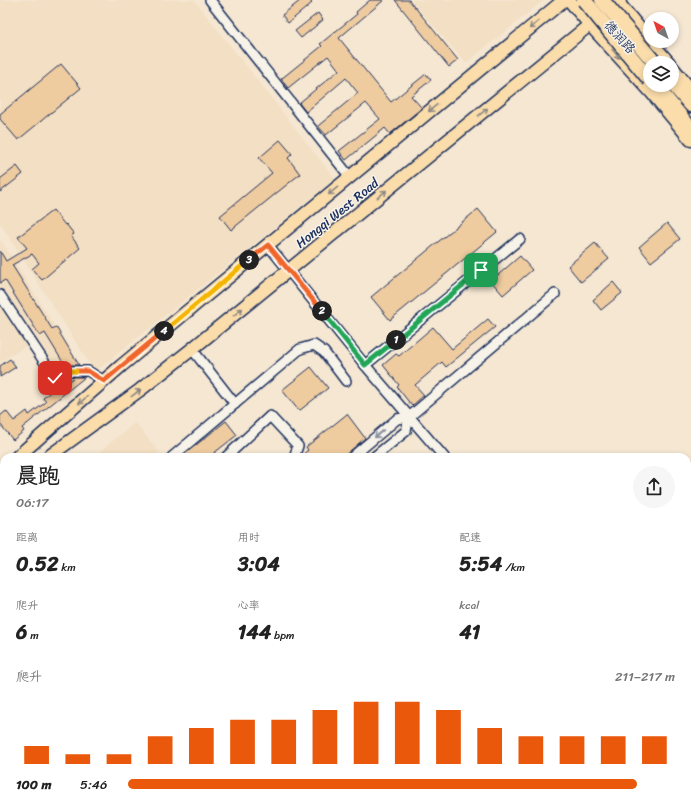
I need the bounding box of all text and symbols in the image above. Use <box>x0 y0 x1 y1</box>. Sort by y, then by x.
north arrow <box>643 12 679 48</box>
map controls <box>643 12 679 92</box>
street label: 德润路 <box>598 15 642 59</box>
one-way arrow <box>528 20 539 29</box>
one-way arrow <box>611 48 620 58</box>
button: layers <box>643 56 679 92</box>
one-way arrow <box>428 103 439 112</box>
one-way arrow <box>477 108 488 116</box>
street label: Hongqi West Road <box>290 171 385 254</box>
one-way arrow <box>328 186 339 195</box>
one-way arrow <box>377 190 388 199</box>
pin: 3 <box>239 250 259 270</box>
text: 3 <box>246 250 252 269</box>
pin <box>464 253 498 287</box>
icon: arrive <box>470 259 492 281</box>
pin: 2 <box>312 301 332 321</box>
text: 2 <box>319 301 325 320</box>
one-way arrow <box>232 307 243 316</box>
pin: 4 <box>154 321 174 341</box>
text: 4 <box>161 321 167 340</box>
pin: 1 <box>386 330 406 350</box>
text: 1 <box>394 330 398 349</box>
pin <box>38 361 72 395</box>
icon: check <box>44 367 66 389</box>
one-way arrow <box>131 389 142 397</box>
one-way arrow <box>78 395 88 404</box>
one-way arrow <box>374 430 385 439</box>
text: 晨跑 <box>16 456 60 495</box>
button: share <box>633 466 675 508</box>
text: 06:17 <box>16 491 49 514</box>
text: 距离 <box>16 528 38 547</box>
text: 用时 <box>238 528 260 547</box>
text: 配速 <box>459 528 481 547</box>
text: 0.52 <box>16 547 58 582</box>
text: 3:04 <box>238 547 280 582</box>
text: 5:54 <box>459 547 502 582</box>
text: km <box>58 558 76 577</box>
text: /km <box>502 558 525 577</box>
text: 爬升 <box>16 596 38 615</box>
text: 心率 <box>238 596 260 615</box>
text: kcal <box>459 596 479 615</box>
text: 6 <box>16 615 27 650</box>
text: 144 <box>238 615 271 650</box>
text: 41 <box>459 615 480 650</box>
text: m <box>27 626 39 645</box>
text: bpm <box>271 626 294 645</box>
text: 爬升 <box>16 665 42 688</box>
text: 211–217 m <box>615 665 675 688</box>
text: 100 m <box>16 773 51 796</box>
text: 5:46 <box>80 773 107 796</box>

